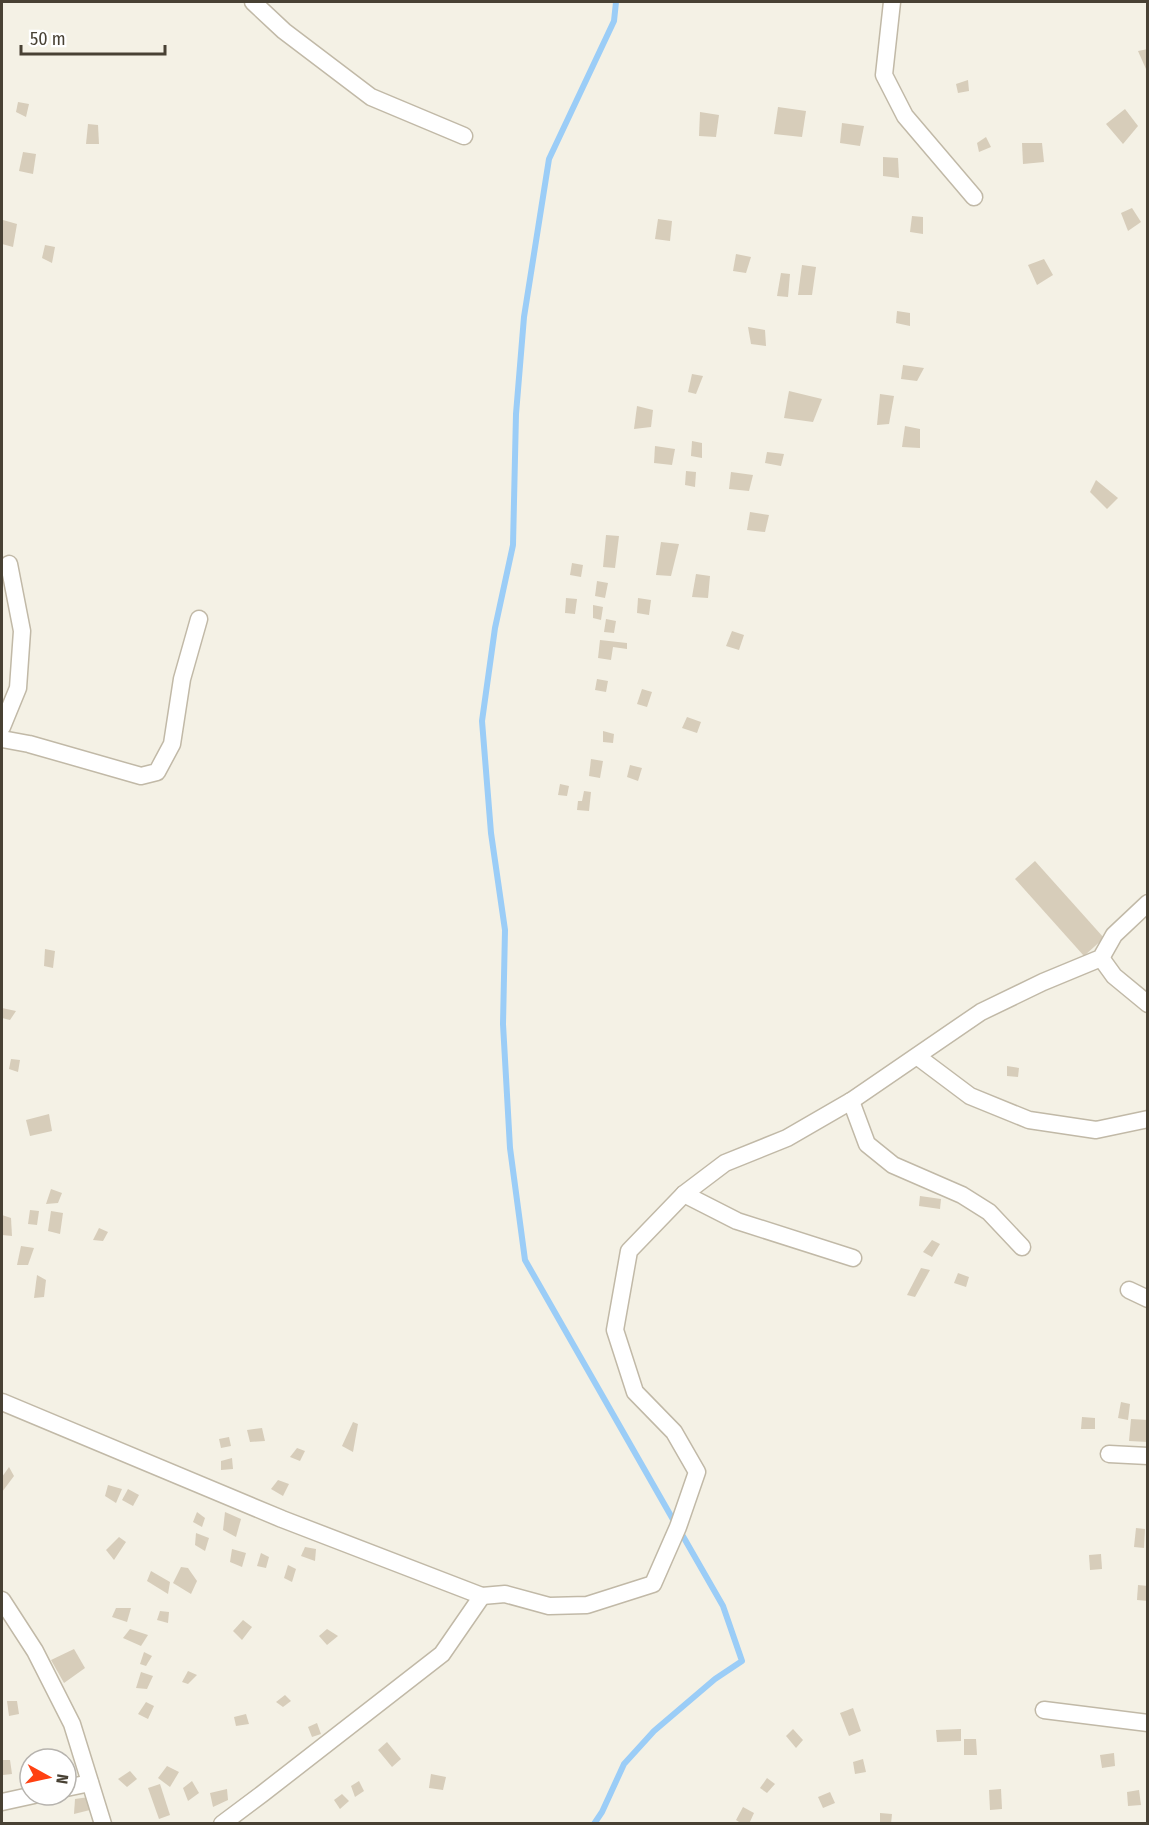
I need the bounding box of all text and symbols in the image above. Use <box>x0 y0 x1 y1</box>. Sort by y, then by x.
scale bar <box>21 18 165 56</box>
text: 50 m <box>30 28 66 50</box>
north arrow <box>18 1747 78 1807</box>
text: N <box>52 1773 72 1785</box>

